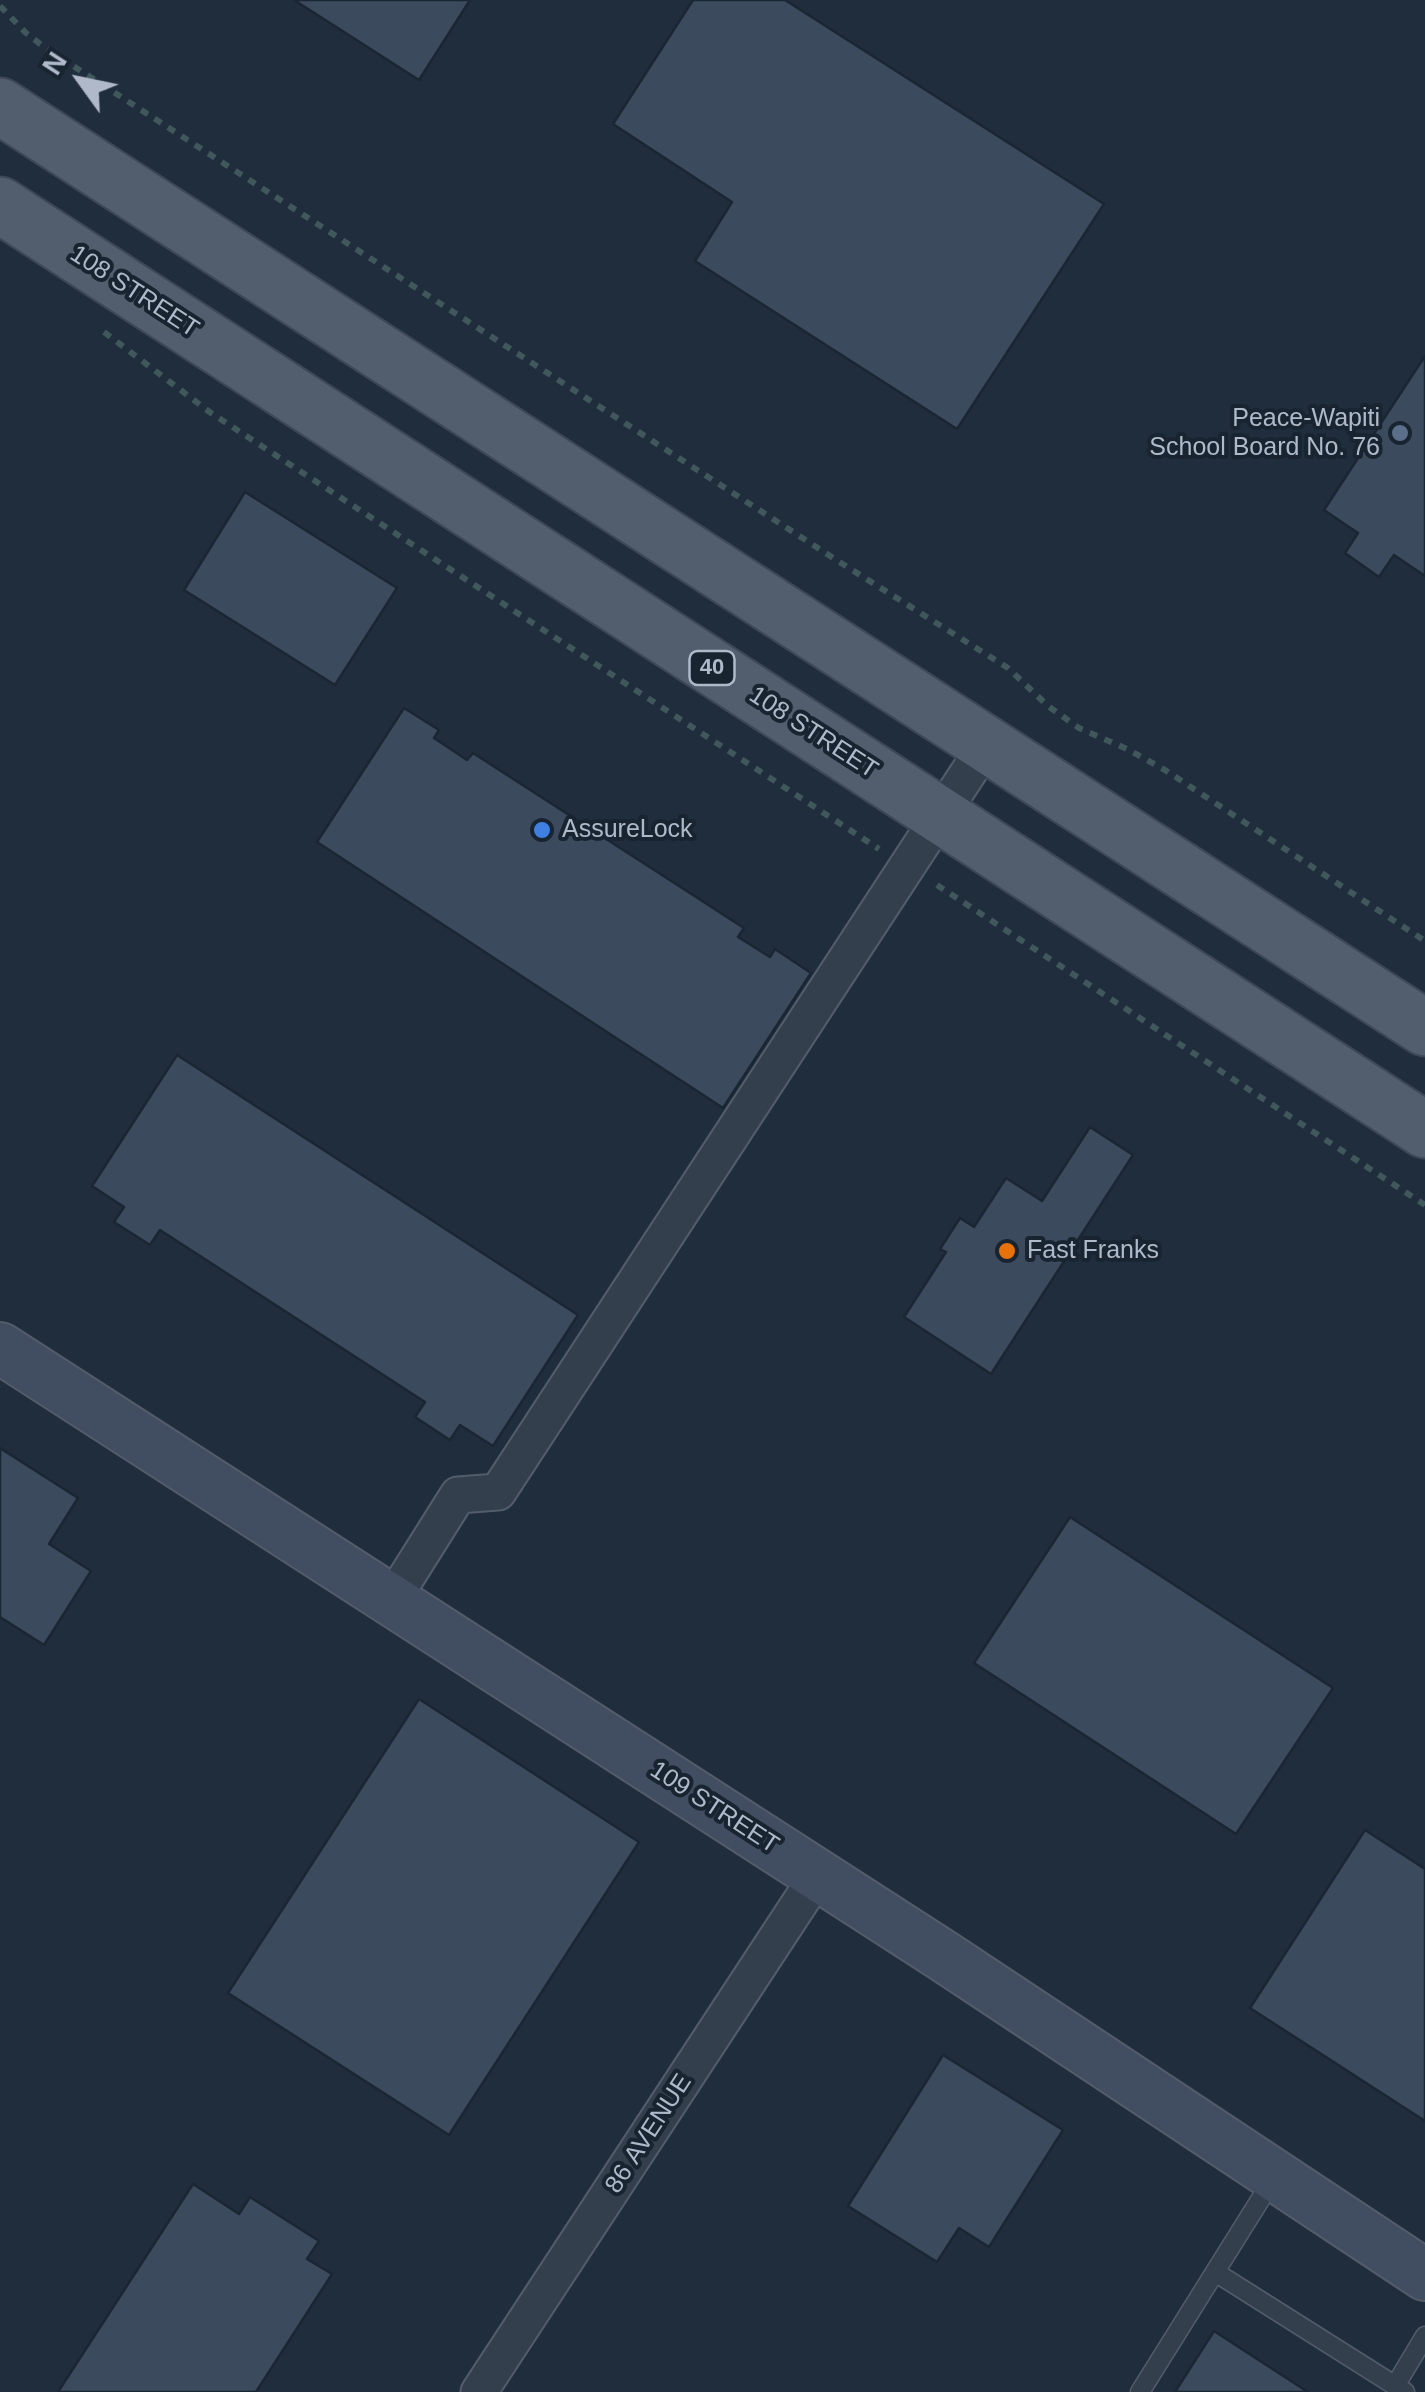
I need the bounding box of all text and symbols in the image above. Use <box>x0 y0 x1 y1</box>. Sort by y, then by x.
north arrow <box>30 30 130 130</box>
text: N <box>36 46 73 80</box>
street label: 108 STREET <box>64 239 204 345</box>
place label: Peace-Wapiti School Board No. 76 <box>1149 404 1380 463</box>
marker: Peace-Wapiti School Board No. 76 <box>1389 422 1411 444</box>
road number: 40 <box>690 651 734 685</box>
street label: 108 STREET <box>743 680 883 786</box>
place label: AssureLock <box>562 815 693 845</box>
marker: AssureLock <box>531 819 553 841</box>
place label: Fast Franks <box>1027 1236 1159 1266</box>
marker: Fast Franks <box>996 1240 1018 1262</box>
street label: 109 STREET <box>644 1755 784 1861</box>
street label: 86 AVENUE <box>599 2069 699 2199</box>

